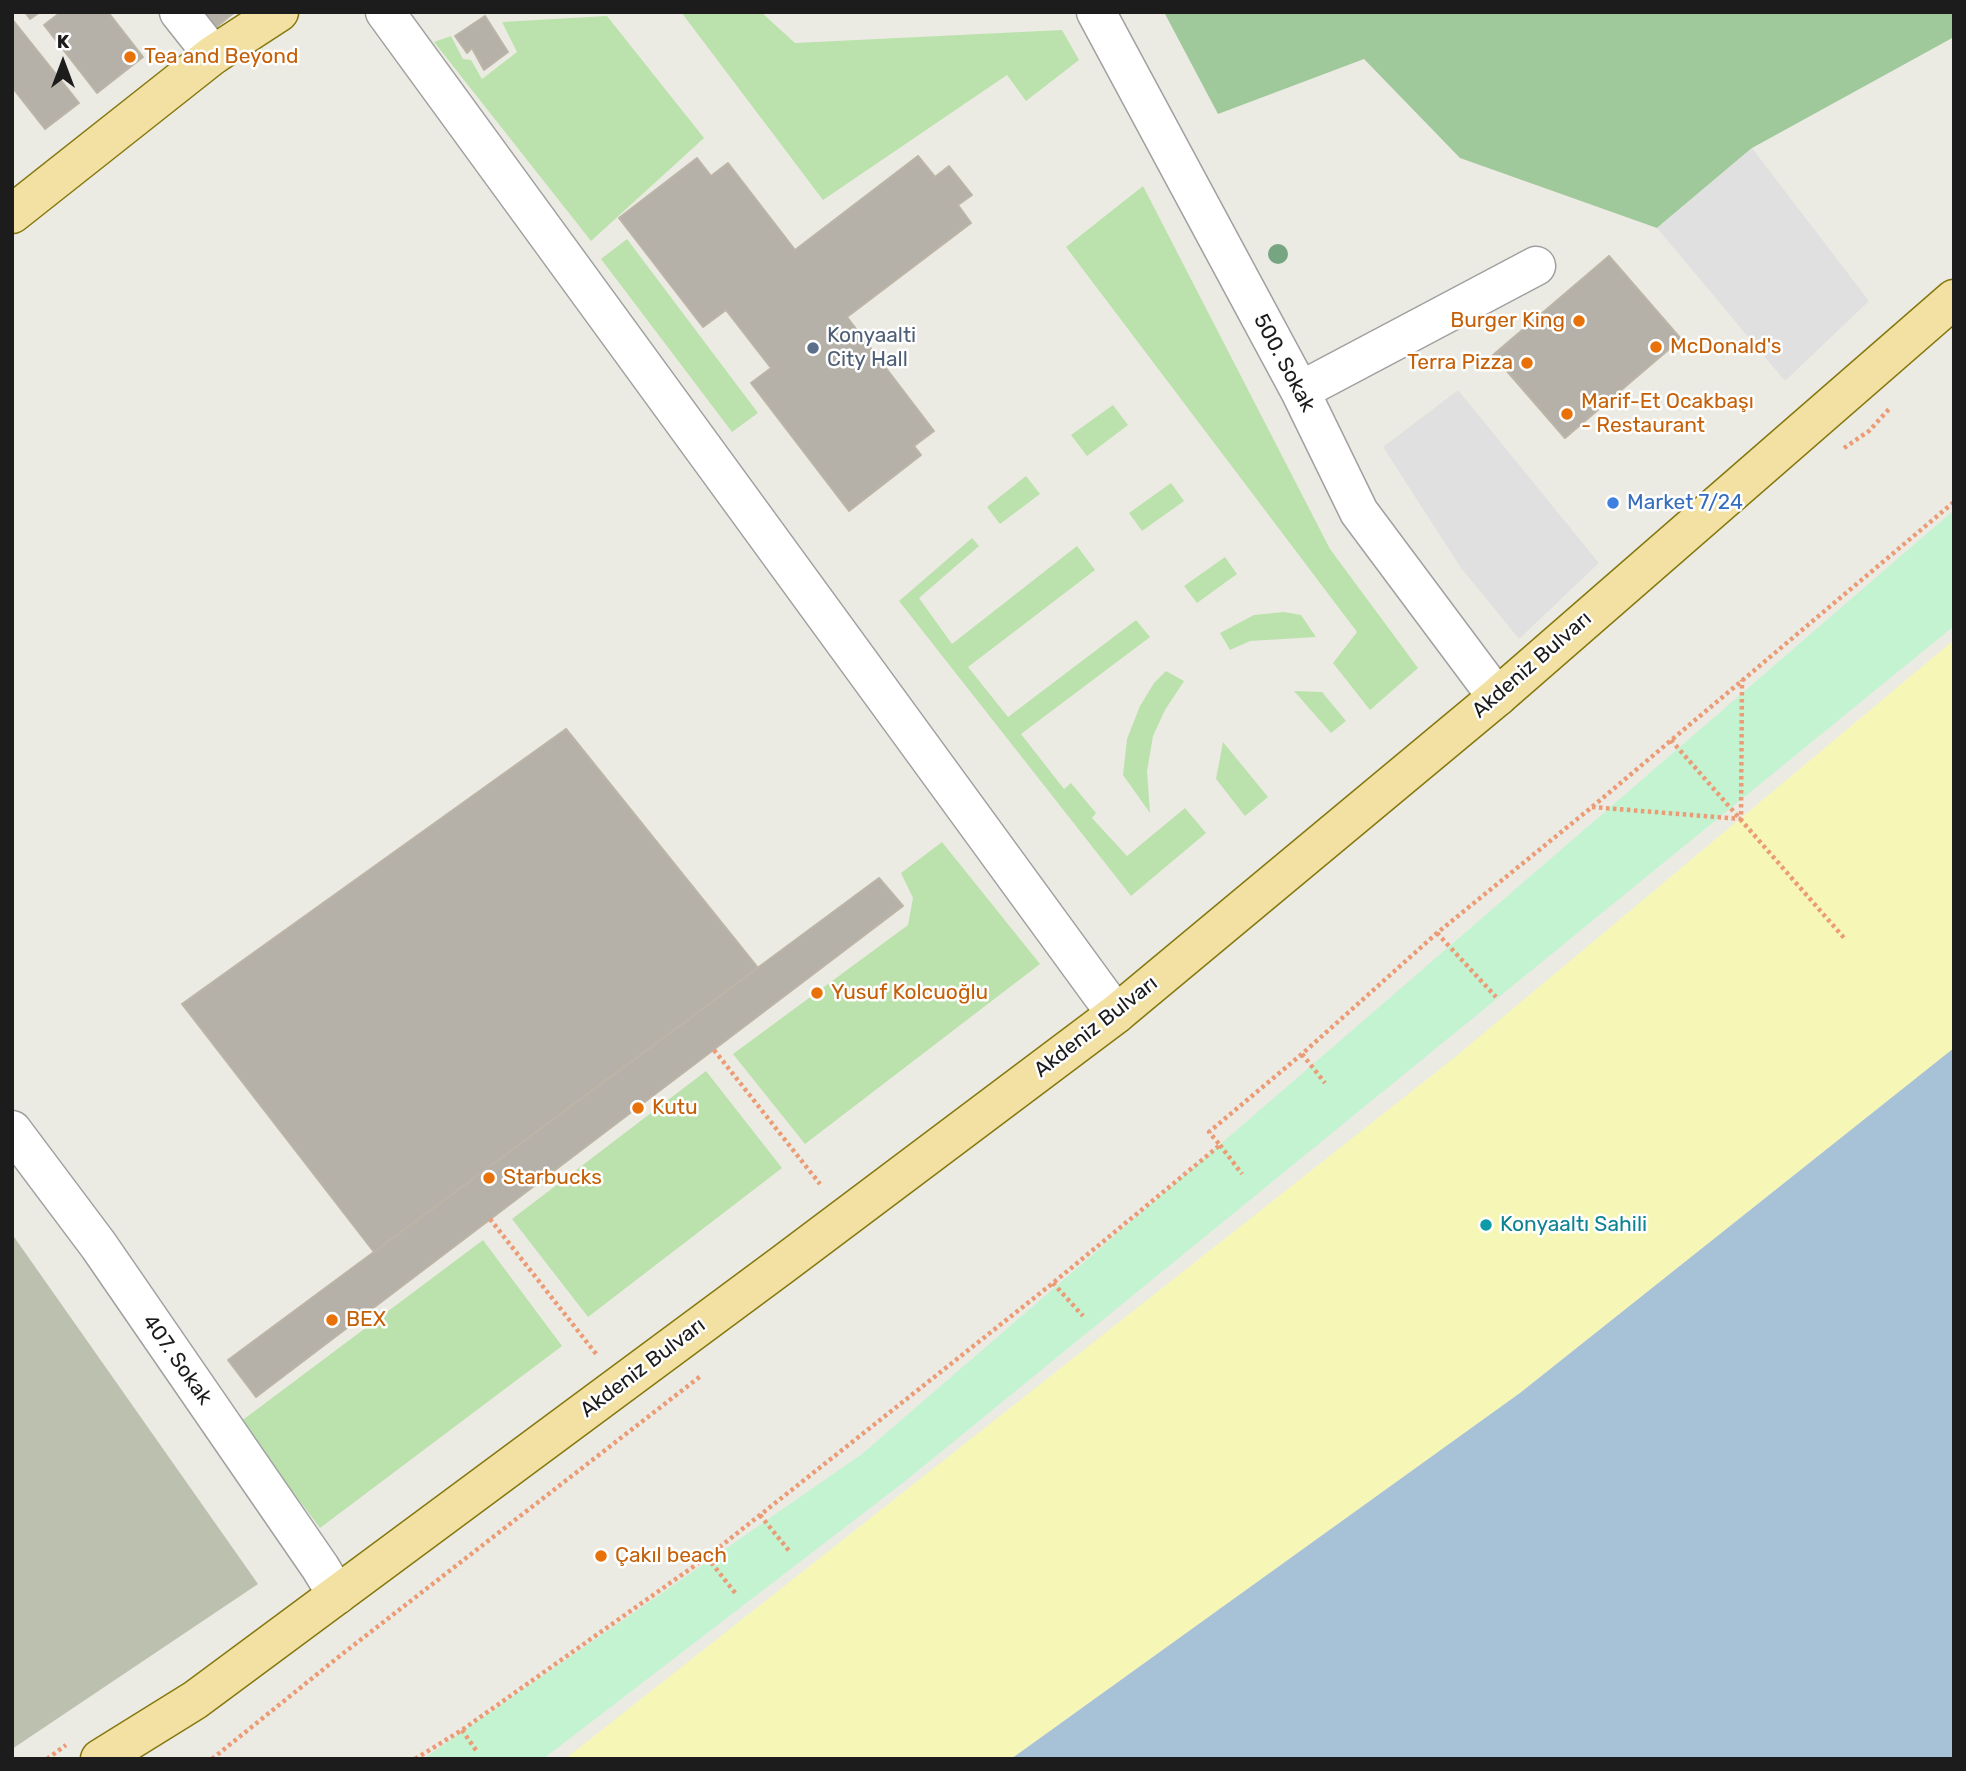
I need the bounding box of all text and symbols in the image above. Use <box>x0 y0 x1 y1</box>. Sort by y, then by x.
north arrow <box>28 28 98 98</box>
text: K <box>57 30 69 53</box>
place label: Tea and Beyond <box>144 44 298 70</box>
marker: Tea and Beyond <box>122 49 138 65</box>
place label: Burger King <box>1450 308 1565 334</box>
street label: 500. Sokak <box>1248 310 1320 416</box>
marker: Burger King <box>1571 313 1587 329</box>
place label: Konyaalti City Hall <box>827 323 916 373</box>
place label: McDonald's <box>1670 334 1782 360</box>
marker: McDonald's <box>1648 339 1664 355</box>
marker: Konyaalti City Hall <box>805 340 821 356</box>
place label: Terra Pizza <box>1407 350 1513 376</box>
marker: Terra Pizza <box>1519 355 1535 371</box>
place label: Marif-Et Ocakbaşı - Restaurant <box>1581 389 1754 439</box>
marker: Marif-Et Ocakbaşı - Restaurant <box>1559 406 1575 422</box>
place label: Market 7/24 <box>1627 490 1743 516</box>
marker: Market 7/24 <box>1605 495 1621 511</box>
street label: Akdeniz Bulvarı <box>1467 606 1597 724</box>
street label: Akdeniz Bulvarı <box>1029 971 1163 1083</box>
place label: Yusuf Kolcuoğlu <box>831 980 988 1006</box>
marker: Yusuf Kolcuoğlu <box>809 985 825 1001</box>
place label: Kutu <box>652 1095 698 1121</box>
marker: Kutu <box>630 1100 646 1116</box>
place label: Starbucks <box>503 1165 602 1191</box>
marker: Starbucks <box>481 1170 497 1186</box>
place label: Konyaaltı Sahili <box>1500 1212 1647 1238</box>
marker: Konyaaltı Sahili <box>1478 1217 1494 1233</box>
place label: BEX <box>346 1307 386 1333</box>
street label: 407. Sokak <box>137 1310 217 1410</box>
marker: BEX <box>324 1312 340 1328</box>
street label: Akdeniz Bulvarı <box>576 1313 710 1423</box>
place label: Çakıl beach <box>615 1543 727 1569</box>
marker: Çakıl beach <box>593 1548 609 1564</box>

